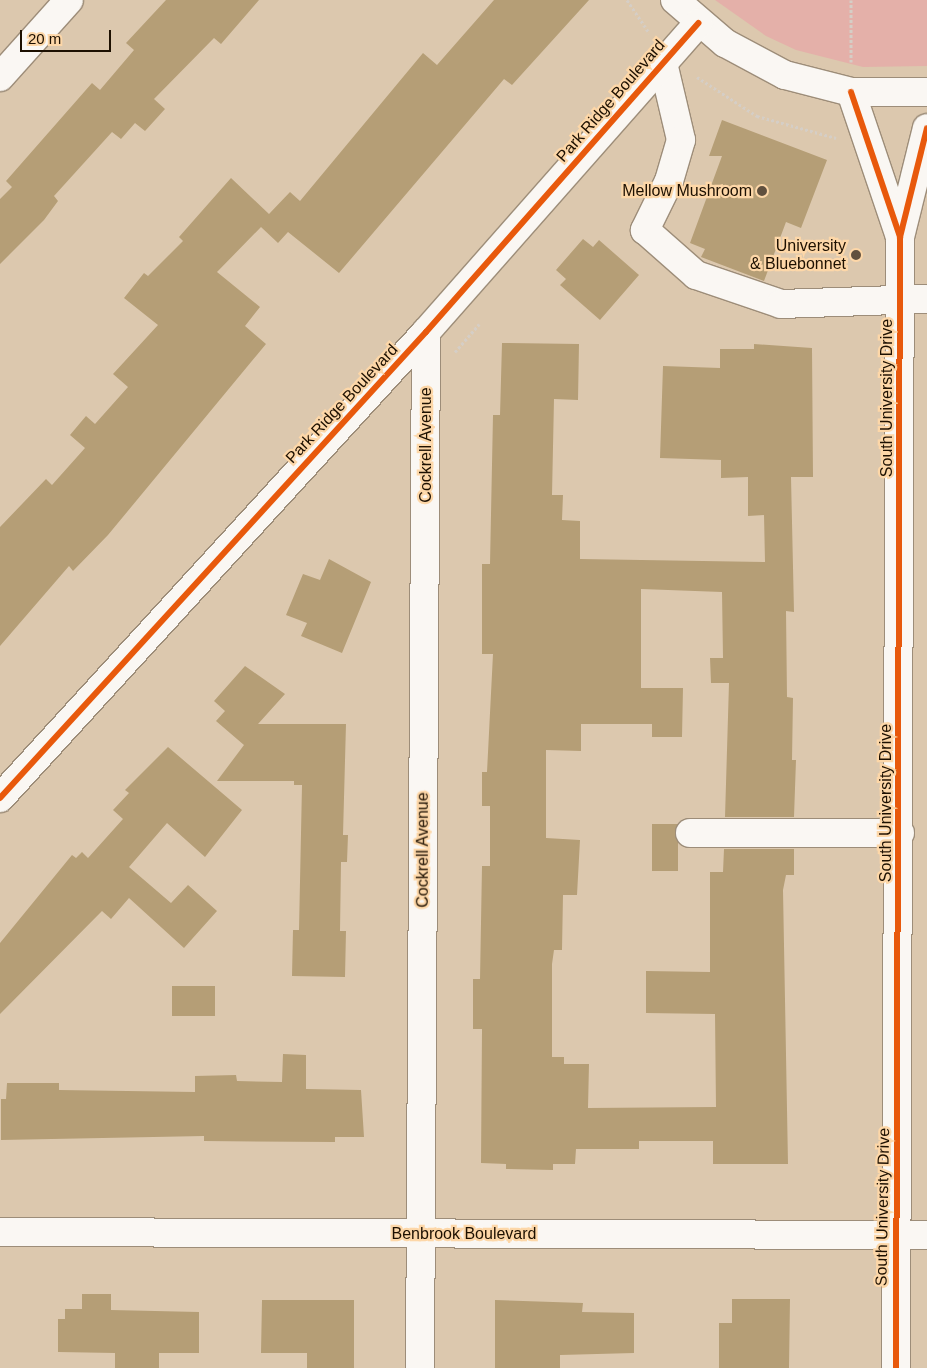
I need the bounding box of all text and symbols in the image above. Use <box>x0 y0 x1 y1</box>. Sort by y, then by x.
scale bar <box>22 20 114 52</box>
text: 20 m <box>28 30 61 47</box>
street label: Park Ridge Boulevard <box>553 36 669 166</box>
place label: Mellow Mushroom <box>622 181 752 201</box>
marker: Mellow Mushroom <box>756 185 768 197</box>
place label: University & Bluebonnet <box>750 236 846 274</box>
marker: University & Bluebonnet <box>850 249 862 261</box>
street label: South University Drive <box>877 319 897 477</box>
street label: Park Ridge Boulevard <box>282 341 402 467</box>
street label: Cockrell Avenue <box>416 387 436 503</box>
street label: South University Drive <box>876 724 896 882</box>
street label: Cockrell Avenue <box>413 792 433 908</box>
street label: South University Drive <box>872 1128 894 1286</box>
street label: Benbrook Boulevard <box>392 1224 536 1244</box>

